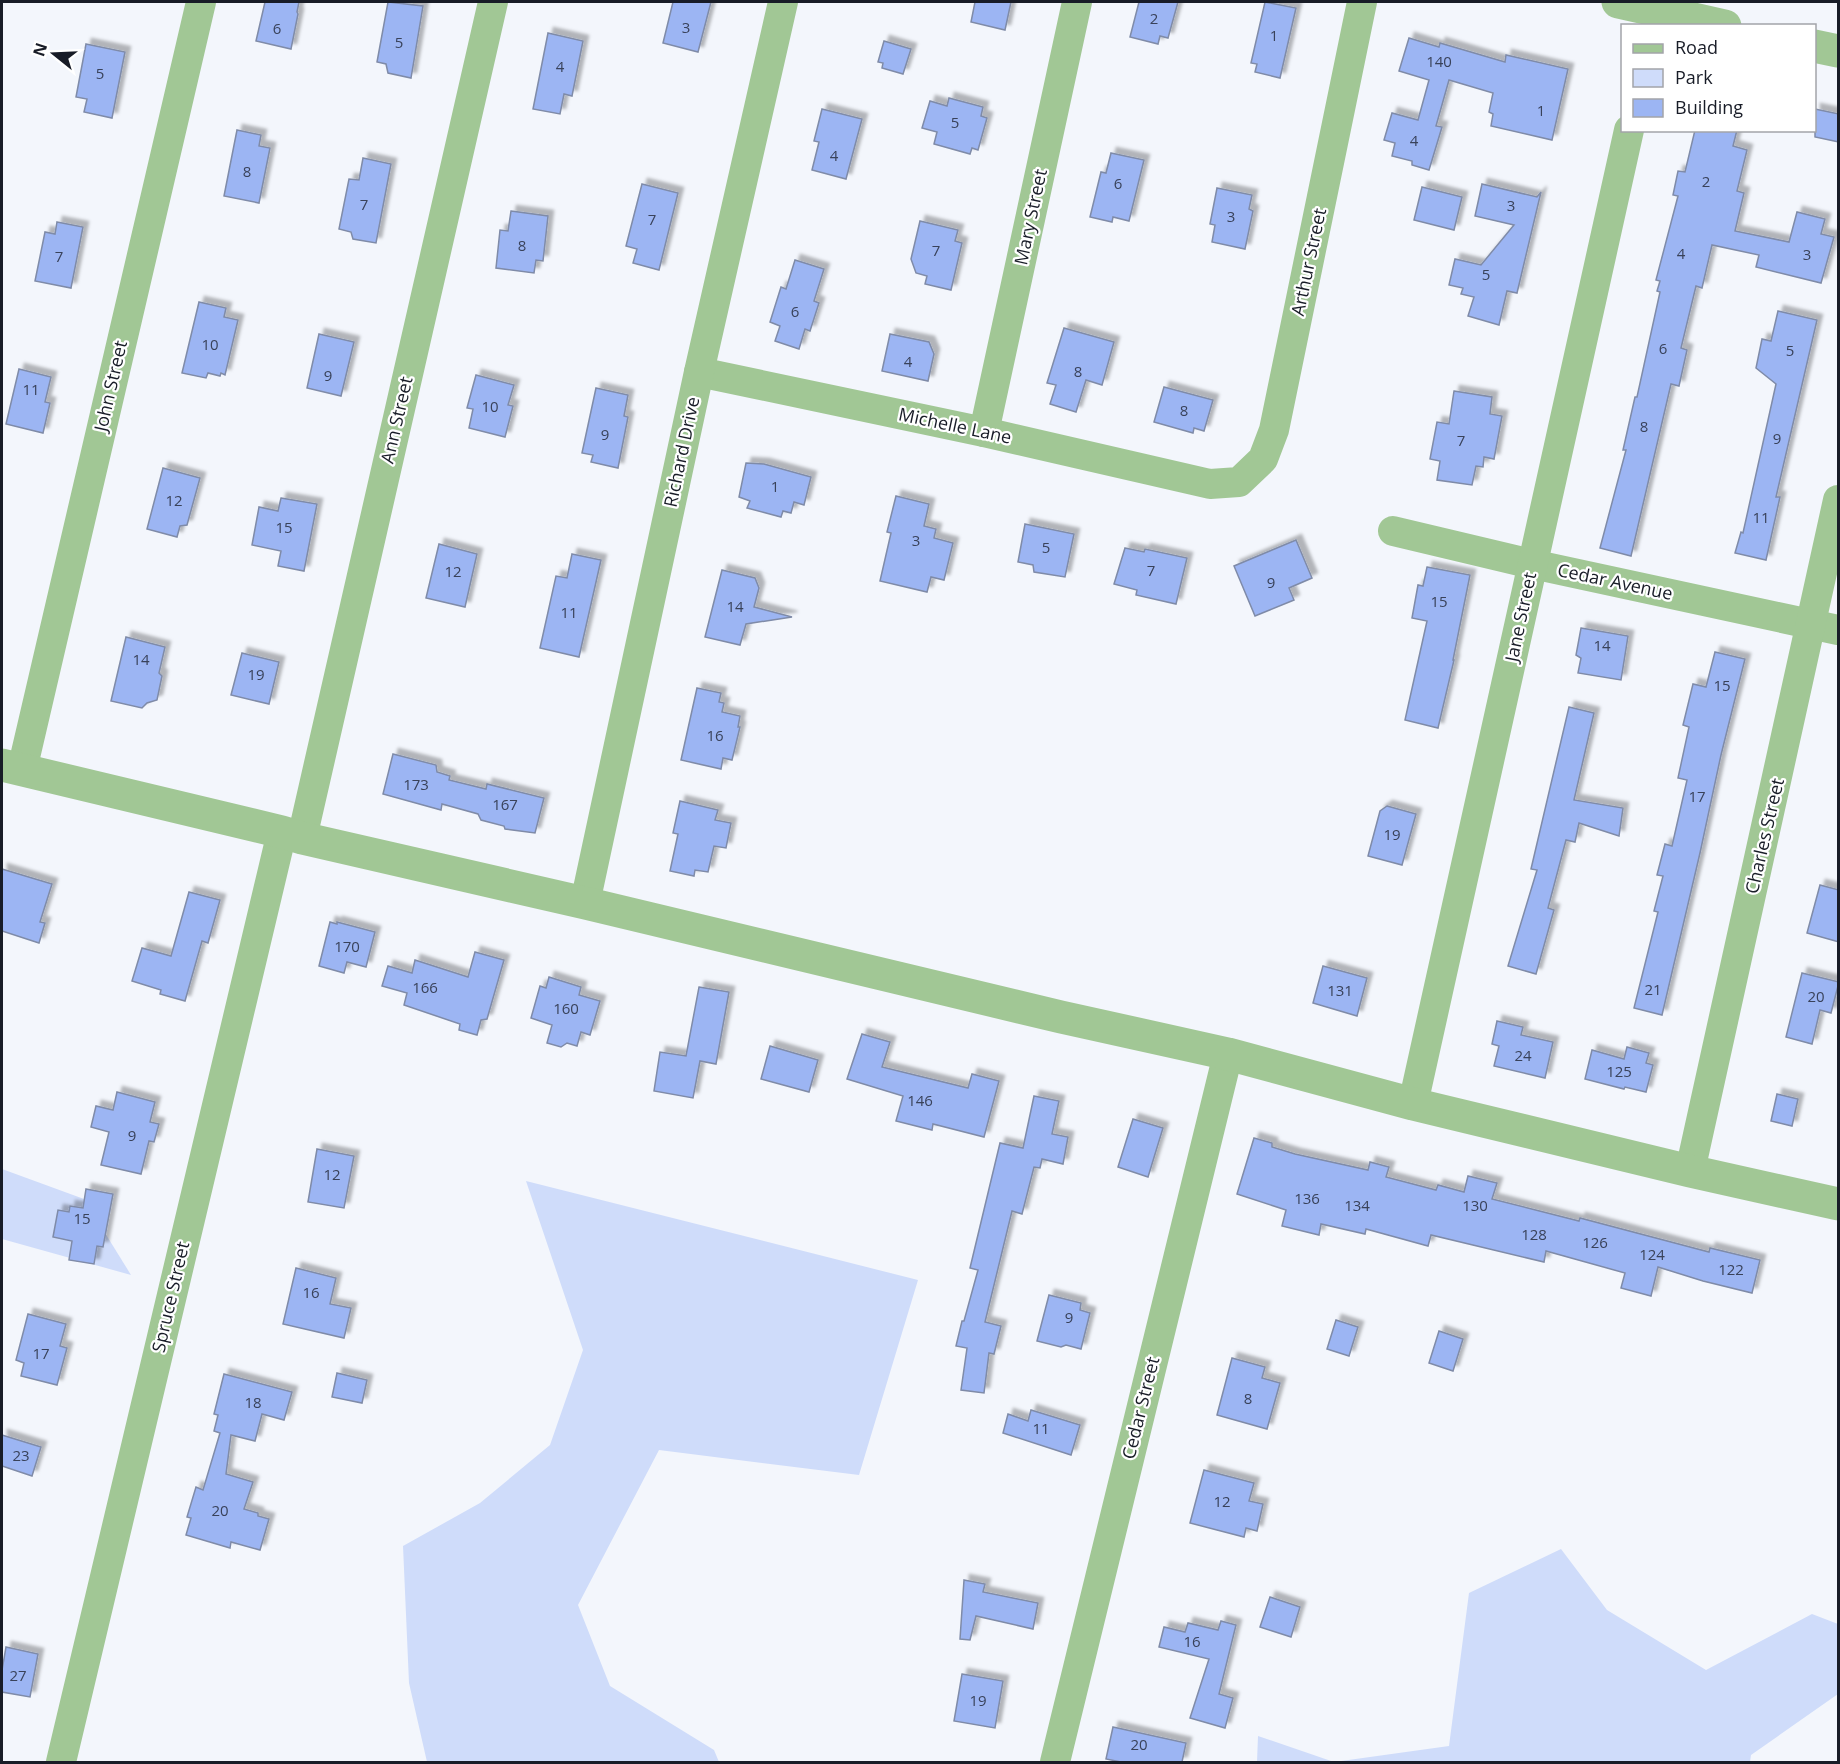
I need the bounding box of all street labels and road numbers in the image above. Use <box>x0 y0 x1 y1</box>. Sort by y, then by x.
street label: Mary Street <box>1008 167 1052 267</box>
street label: Arthur Street <box>1285 206 1331 318</box>
street label: John Street <box>87 338 132 436</box>
street label: Ann Street <box>374 374 418 466</box>
street label: Richard Drive <box>658 394 704 509</box>
street label: Michelle Lane <box>897 401 1014 449</box>
street label: Cedar Avenue <box>1555 557 1675 605</box>
street label: Jane Street <box>1498 570 1541 666</box>
street label: Charles Street <box>1739 776 1789 896</box>
street label: Spruce Street <box>146 1239 194 1355</box>
street label: Cedar Street <box>1116 1354 1164 1461</box>

